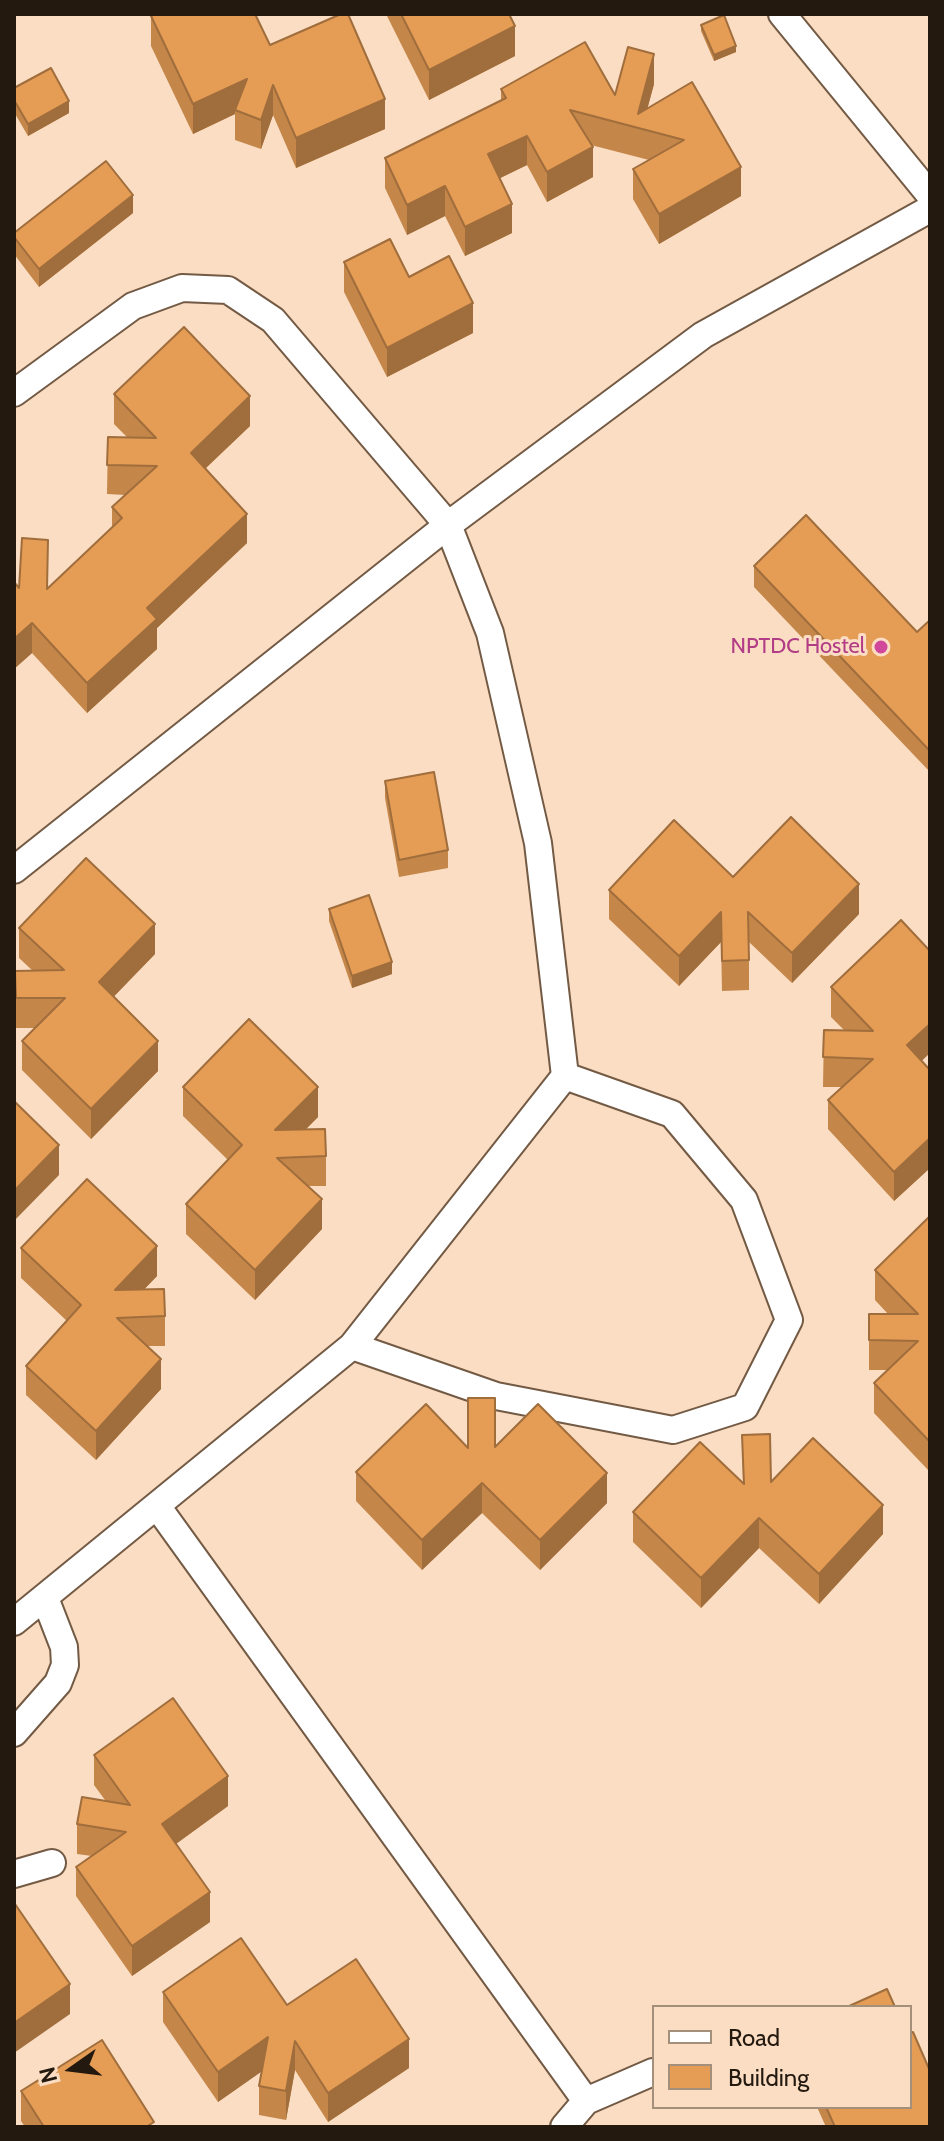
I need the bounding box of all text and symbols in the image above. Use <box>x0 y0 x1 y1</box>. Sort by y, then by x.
place label: NPTDC Hostel <box>730 634 865 660</box>
marker: NPTDC Hostel <box>872 638 890 656</box>
legend <box>652 2005 912 2109</box>
text: Road <box>728 2023 780 2052</box>
north arrow <box>32 2029 112 2109</box>
text: Building <box>728 2063 809 2092</box>
text: N <box>33 2064 63 2086</box>

